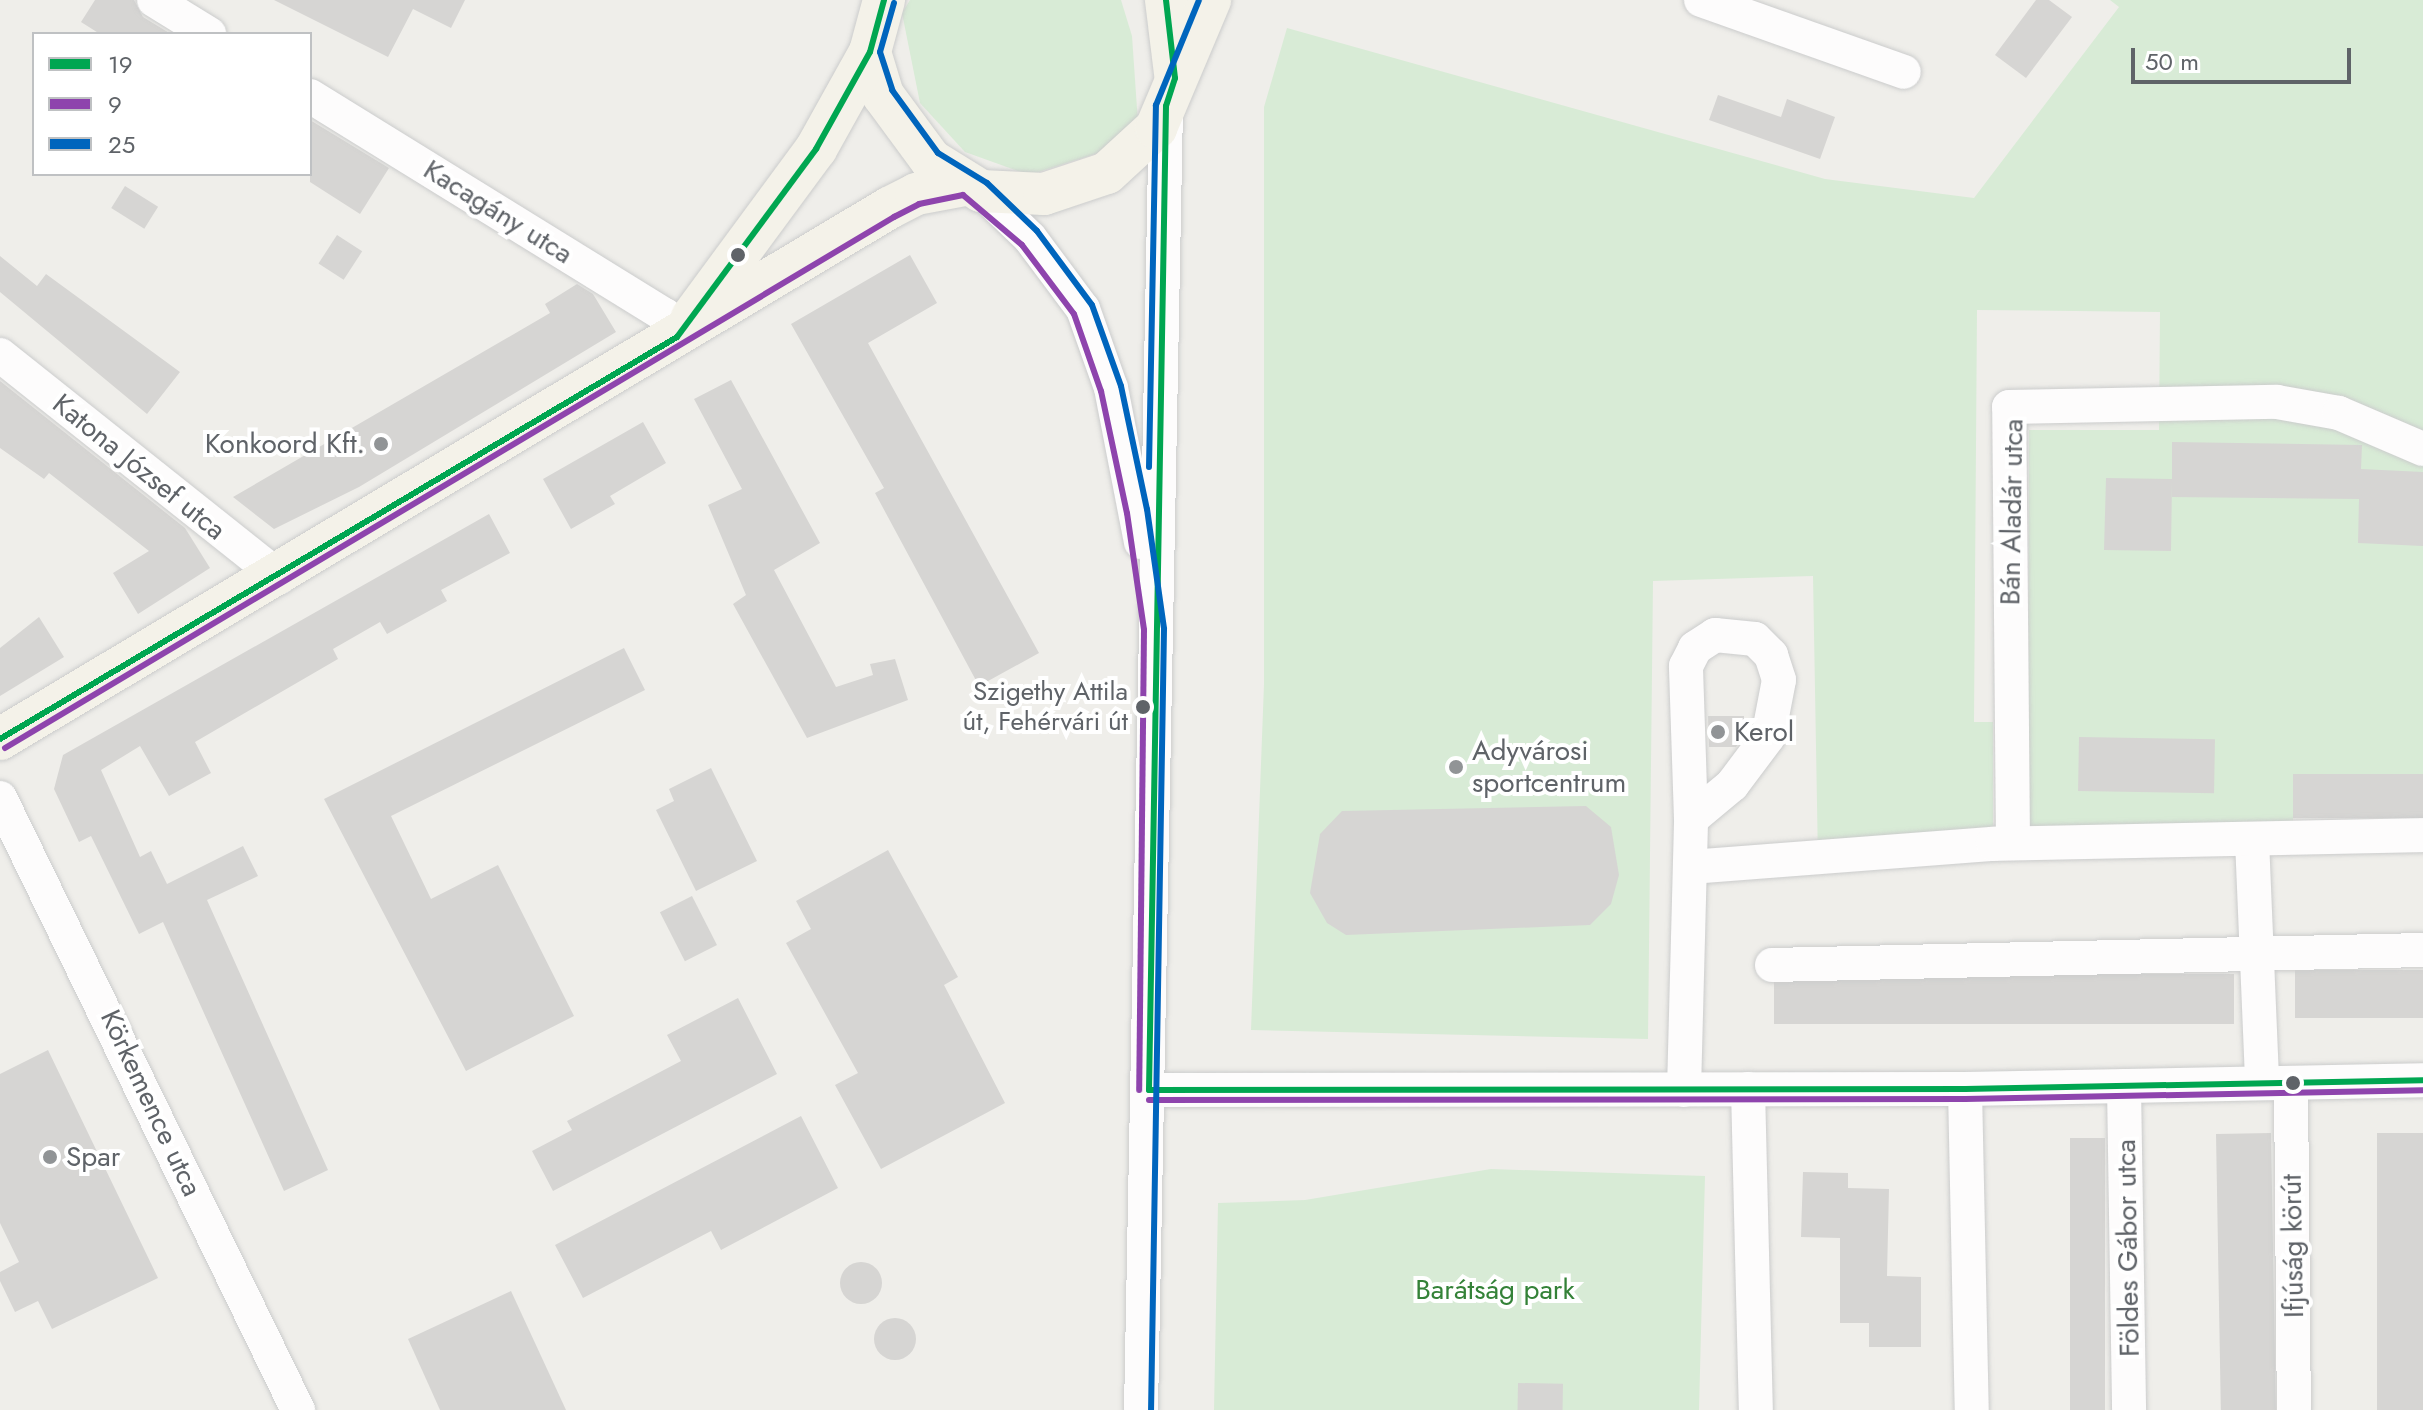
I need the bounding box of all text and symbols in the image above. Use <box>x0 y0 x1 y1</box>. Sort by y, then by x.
legend <box>32 32 312 176</box>
scale bar <box>2135 32 2355 82</box>
text: 50 m <box>2145 44 2199 79</box>
text: 19 <box>108 47 133 82</box>
text: 9 <box>108 87 122 122</box>
text: 25 <box>108 127 135 162</box>
street label: Kacagány utca <box>417 153 579 271</box>
unlabelled marker <box>730 247 746 263</box>
street label: Katona József utca <box>46 387 232 547</box>
street label: Bán Aladár utca <box>1994 418 2030 606</box>
place label: Konkoord Kft. <box>205 427 365 461</box>
marker: Konkoord Kft. <box>372 435 390 453</box>
place label: Szigethy Attila út, Fehérvári út <box>963 676 1128 738</box>
marker: Szigethy Attila út, Fehérvári út <box>1135 699 1151 715</box>
place label: Kerol <box>1734 715 1794 749</box>
marker: Kerol <box>1709 723 1727 741</box>
place label: Adyvárosi sportcentrum <box>1472 734 1626 800</box>
marker: Adyvárosi sportcentrum <box>1447 758 1465 776</box>
street label: Körkemence utca <box>93 1005 209 1201</box>
unlabelled marker <box>2285 1075 2301 1091</box>
street label: Földes Gábor utca <box>2109 1139 2147 1357</box>
place label: Spar <box>66 1140 120 1174</box>
marker: Spar <box>41 1148 59 1166</box>
street label: Ifjúság körút <box>2275 1174 2311 1318</box>
park label: Barátság park <box>1415 1273 1575 1307</box>

